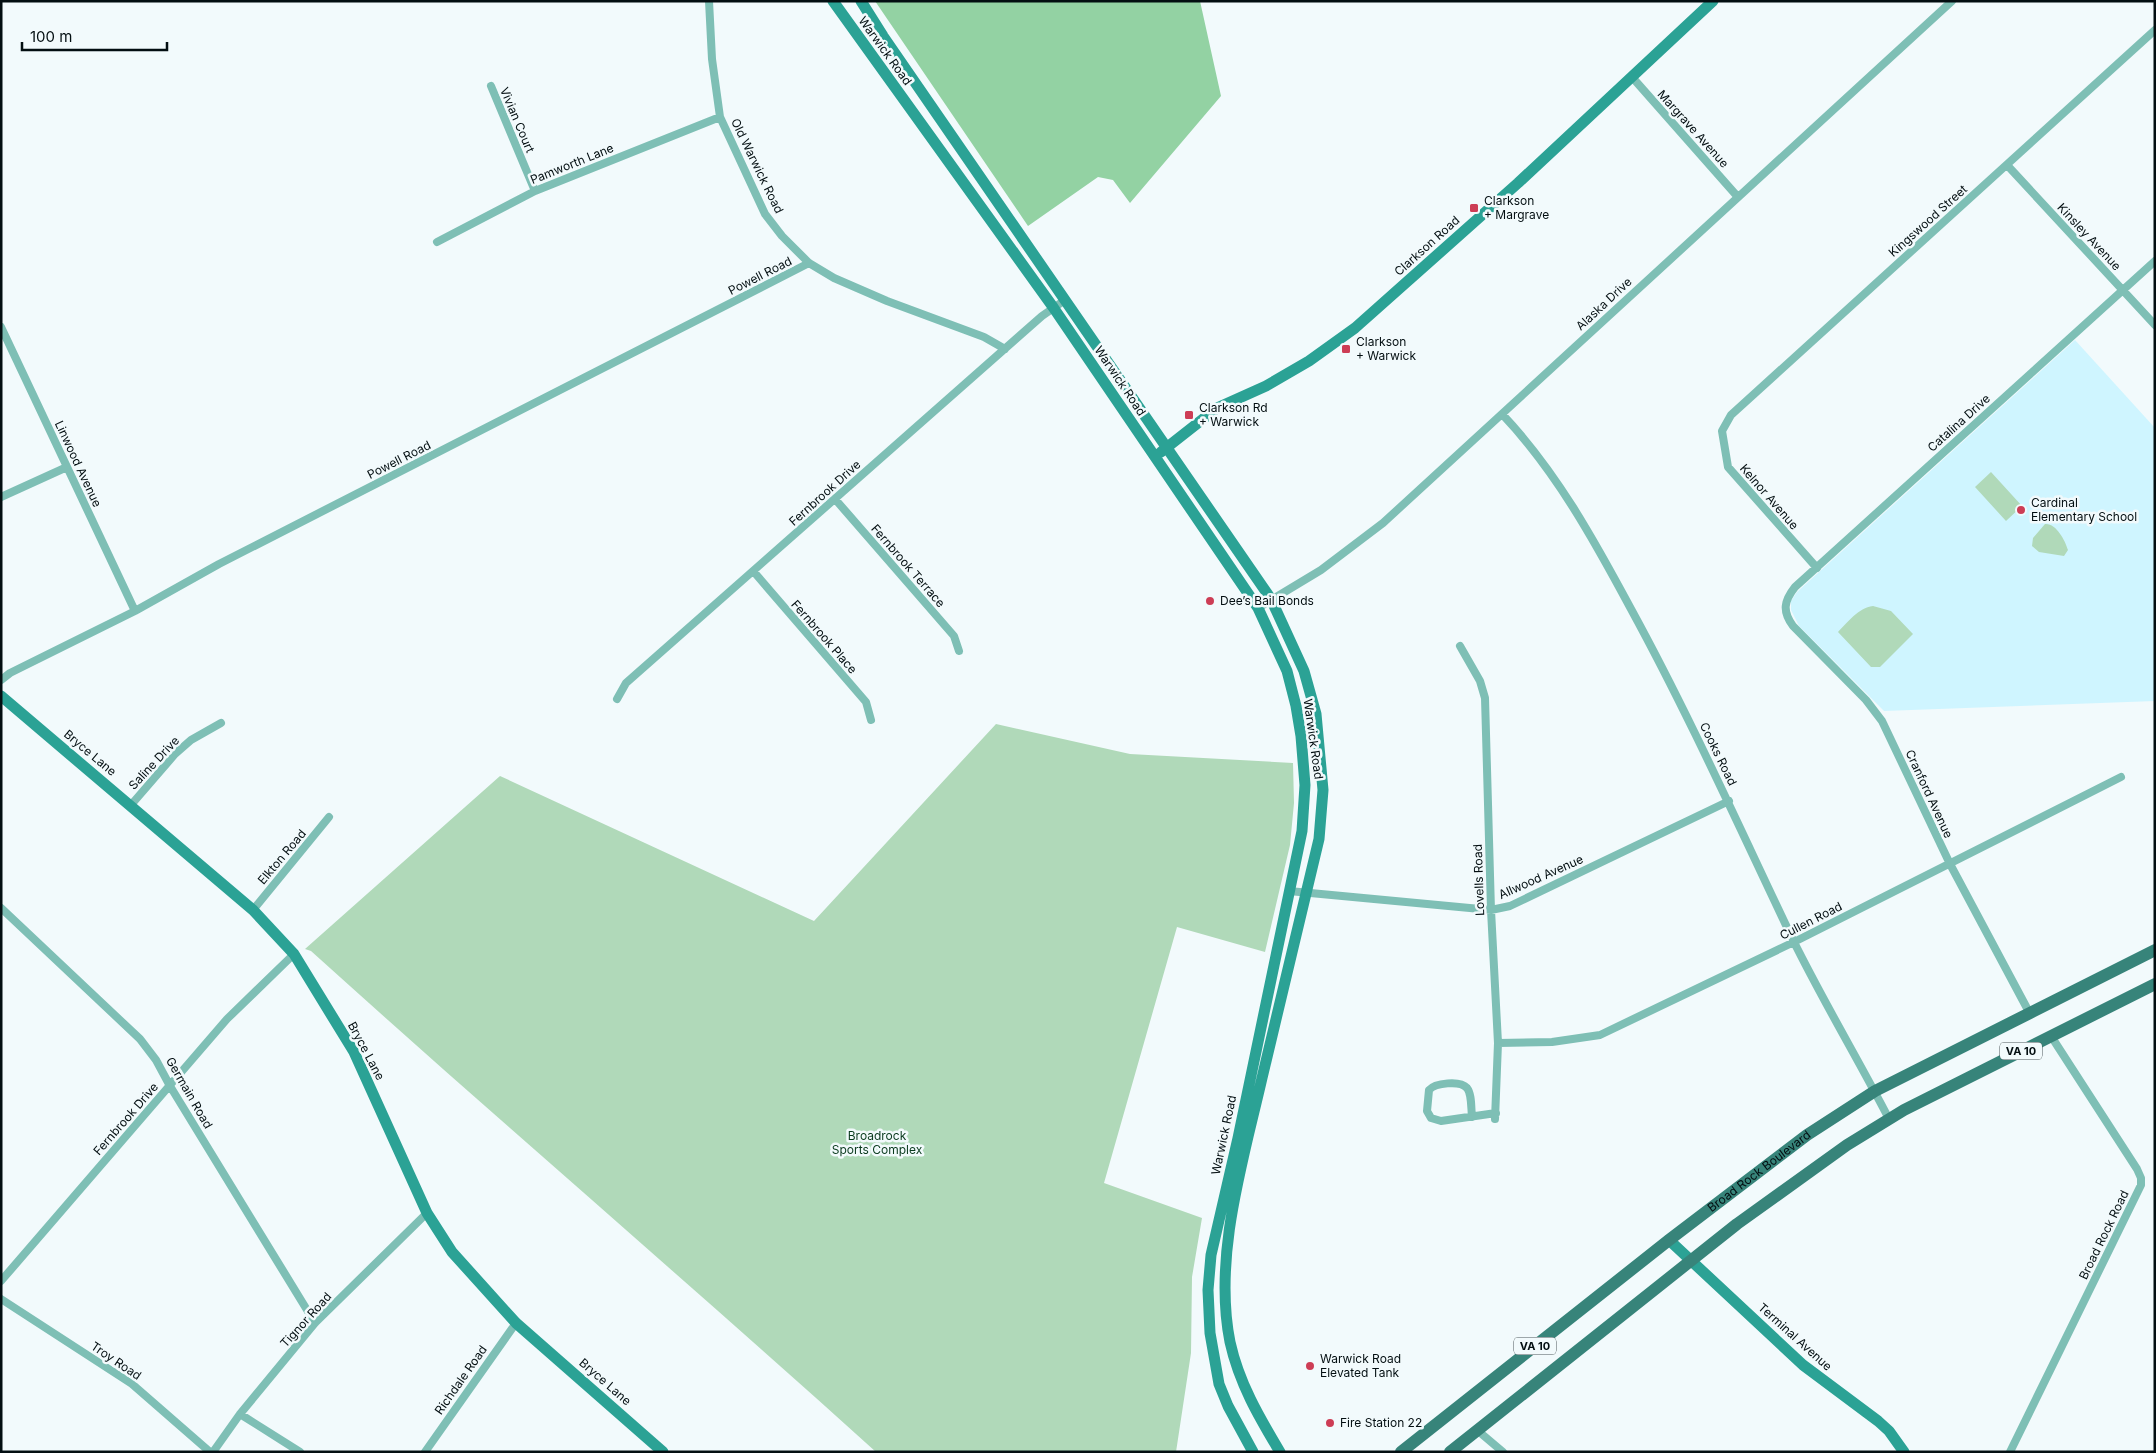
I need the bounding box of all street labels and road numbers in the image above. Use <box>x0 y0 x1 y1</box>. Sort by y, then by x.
street label: Warwick Road <box>856 14 915 88</box>
street label: Vivian Court <box>497 85 538 155</box>
street label: Margrave Avenue <box>1655 87 1732 171</box>
street label: Old Warwick Road <box>728 116 787 216</box>
street label: Pamworth Lane <box>528 140 616 187</box>
street label: Kingswood Street <box>1885 181 1970 260</box>
street label: Kinsley Avenue <box>2054 200 2124 273</box>
street label: Clarkson Road <box>1391 212 1462 279</box>
street label: Powell Road <box>725 253 794 298</box>
street label: Alaska Drive <box>1573 274 1635 333</box>
street label: Warwick Road <box>1092 343 1149 419</box>
street label: Catalina Drive <box>1924 391 1993 455</box>
street label: Linwood Avenue <box>52 418 105 509</box>
street label: Powell Road <box>364 437 433 482</box>
street label: Fernbrook Drive <box>786 457 864 529</box>
street label: Kelnor Avenue <box>1737 461 1802 532</box>
street label: Fernbrook Terrace <box>868 521 948 610</box>
street label: Fernbrook Place <box>788 597 860 677</box>
street label: Warwick Road <box>1300 698 1327 780</box>
street label: Cooks Road <box>1697 720 1740 788</box>
street label: Bryce Lane <box>61 726 120 779</box>
street label: Saline Drive <box>125 733 182 792</box>
street label: Cranford Avenue <box>1902 747 1956 840</box>
street label: Elkton Road <box>254 826 309 887</box>
street label: Lovells Road <box>1470 844 1487 916</box>
street label: Allwood Avenue <box>1496 851 1585 902</box>
street label: Cullen Road <box>1777 898 1845 943</box>
street label: Bryce Lane <box>345 1019 388 1082</box>
road number: VA 10 <box>2000 1042 2042 1060</box>
street label: Germain Road <box>163 1054 216 1131</box>
street label: Fernbrook Drive <box>90 1079 161 1158</box>
street label: Warwick Road <box>1208 1094 1239 1176</box>
street label: Broad Rock Boulevard <box>1704 1127 1813 1215</box>
street label: Broad Rock Road <box>2075 1188 2132 1282</box>
street label: Tignor Road <box>277 1289 334 1350</box>
street label: Terminal Avenue <box>1755 1300 1835 1374</box>
street label: Troy Road <box>88 1338 144 1383</box>
road number: VA 10 <box>1514 1338 1556 1354</box>
street label: Richdale Road <box>431 1342 490 1417</box>
street label: Bryce Lane <box>576 1355 634 1408</box>

